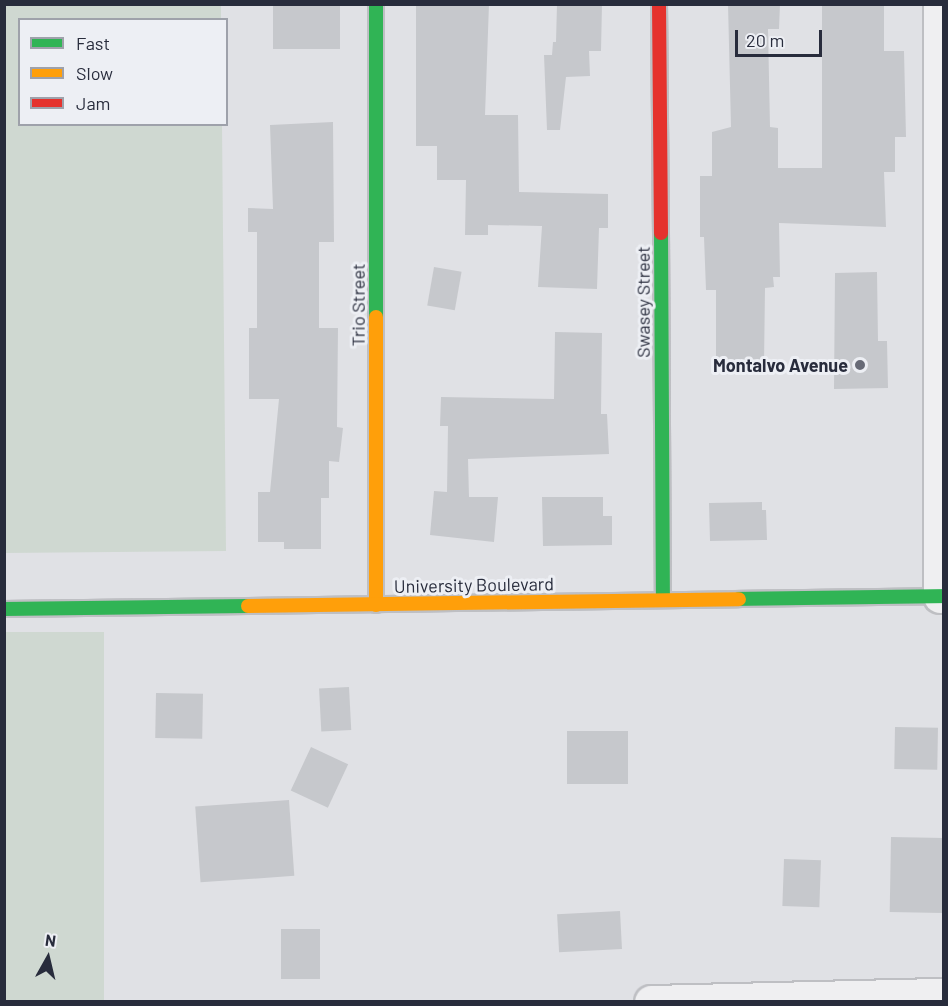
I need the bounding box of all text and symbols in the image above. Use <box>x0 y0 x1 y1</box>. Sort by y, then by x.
legend <box>18 18 228 126</box>
scale bar <box>738 18 825 56</box>
text: 20 m <box>746 29 784 51</box>
text: Fast <box>76 32 110 54</box>
text: Slow <box>76 62 113 84</box>
text: Jam <box>76 92 110 114</box>
street label: Swasey Street <box>632 246 654 358</box>
street label: Trio Street <box>347 264 369 346</box>
place label: Montalvo Avenue <box>713 354 848 376</box>
marker: Montalvo Avenue <box>853 358 867 372</box>
street label: University Boulevard <box>394 573 554 597</box>
north arrow <box>18 928 78 988</box>
text: N <box>44 930 57 950</box>

